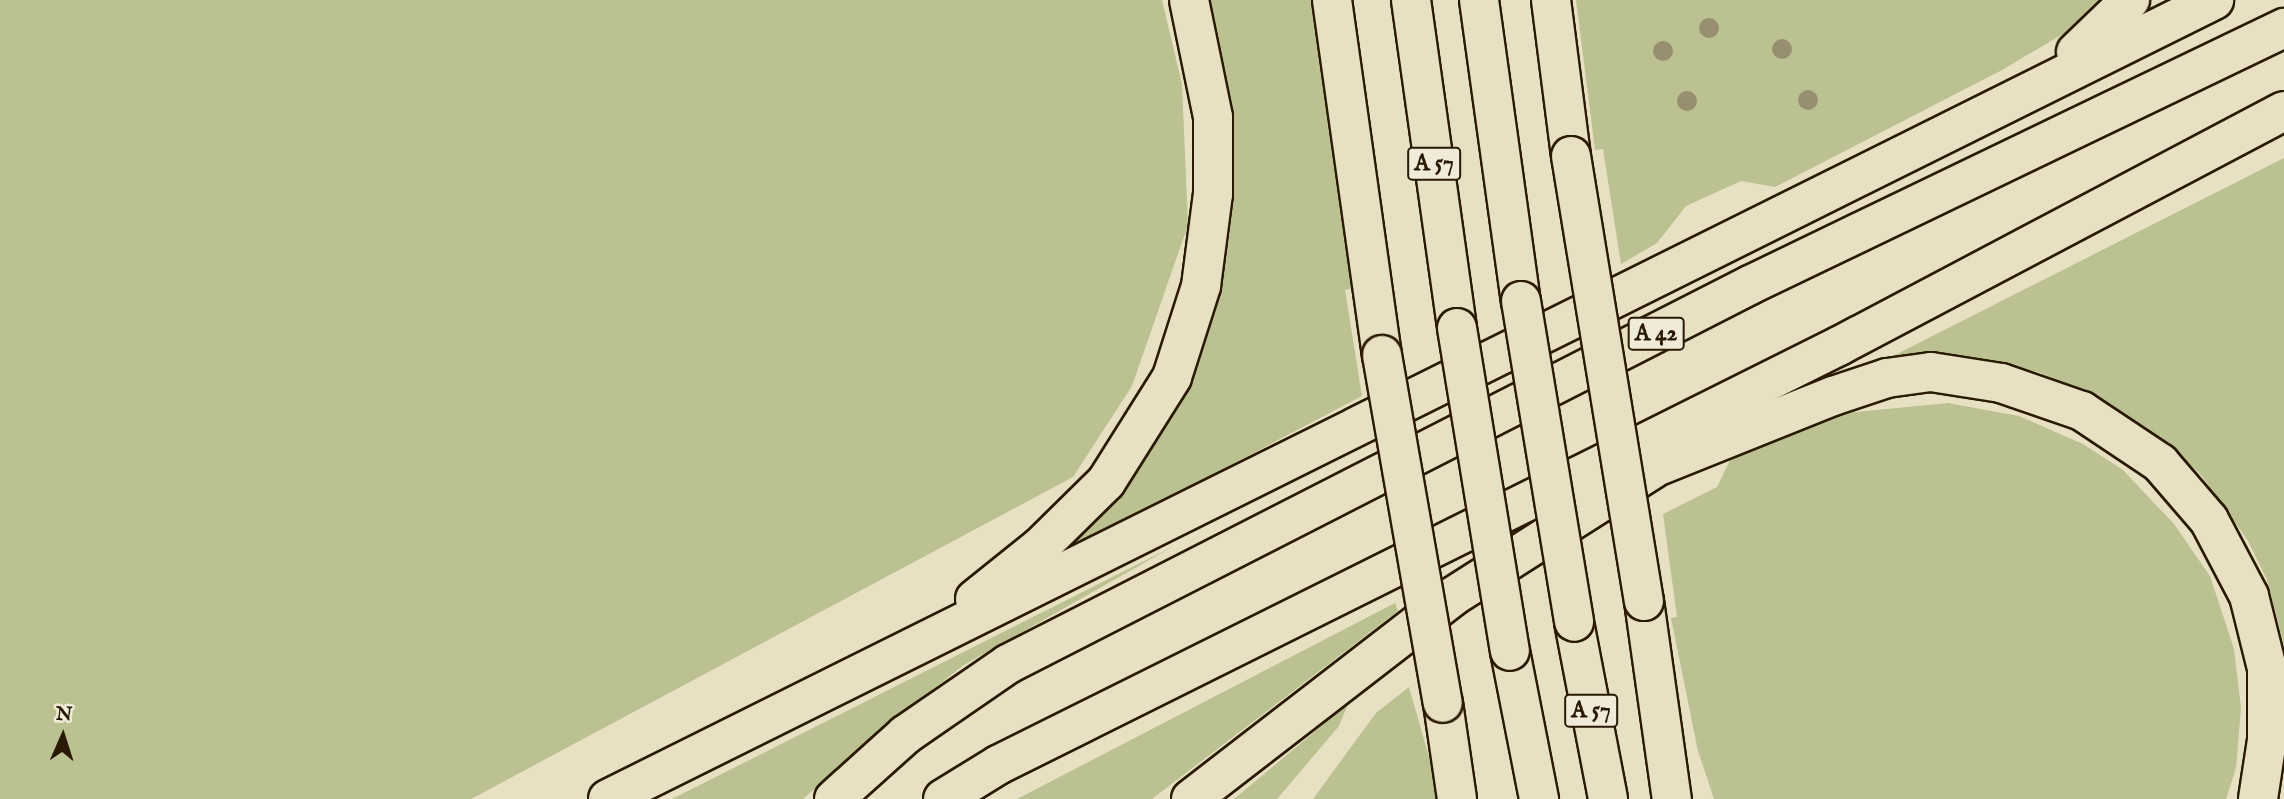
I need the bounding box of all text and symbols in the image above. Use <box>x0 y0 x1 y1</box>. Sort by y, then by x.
road number: A 57 <box>1406 144 1462 183</box>
road number: A 42 <box>1626 314 1686 354</box>
road number: A 57 <box>1563 692 1619 730</box>
north arrow <box>28 701 98 771</box>
text: N <box>55 703 73 727</box>

